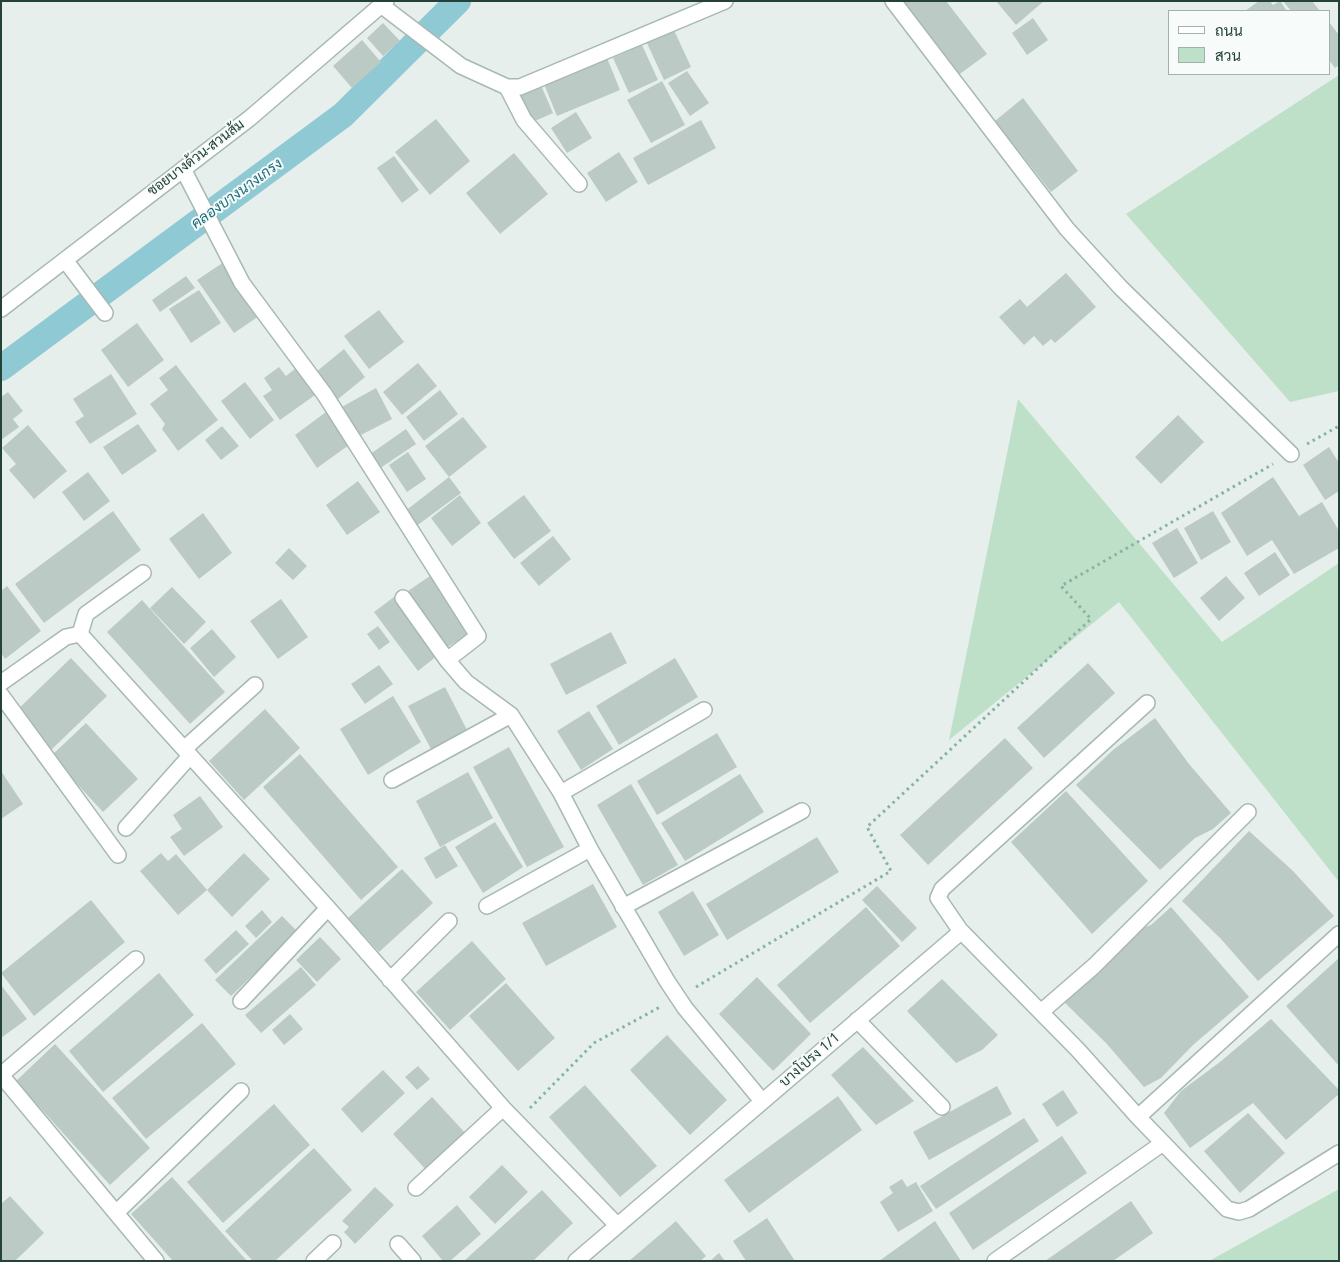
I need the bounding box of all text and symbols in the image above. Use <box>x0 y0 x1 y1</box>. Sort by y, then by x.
legend <box>1168 10 1330 75</box>
text: ถนน <box>1215 20 1243 40</box>
text: สวน <box>1215 45 1241 65</box>
street label: ซอยบางด้วน-สวนส้ม <box>144 116 248 200</box>
water label: คลองบางนางเกรง <box>188 155 286 233</box>
street label: บางโปรง 1/1 <box>776 1029 844 1091</box>

